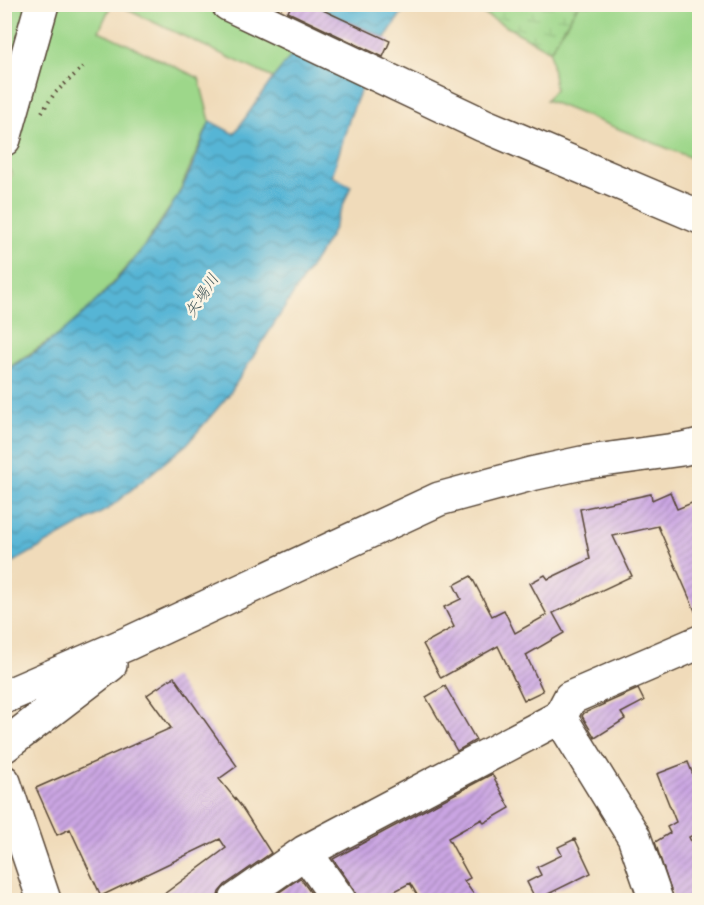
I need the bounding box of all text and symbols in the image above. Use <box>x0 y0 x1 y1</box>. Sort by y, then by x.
water label: 矢場川 <box>180 269 222 321</box>

